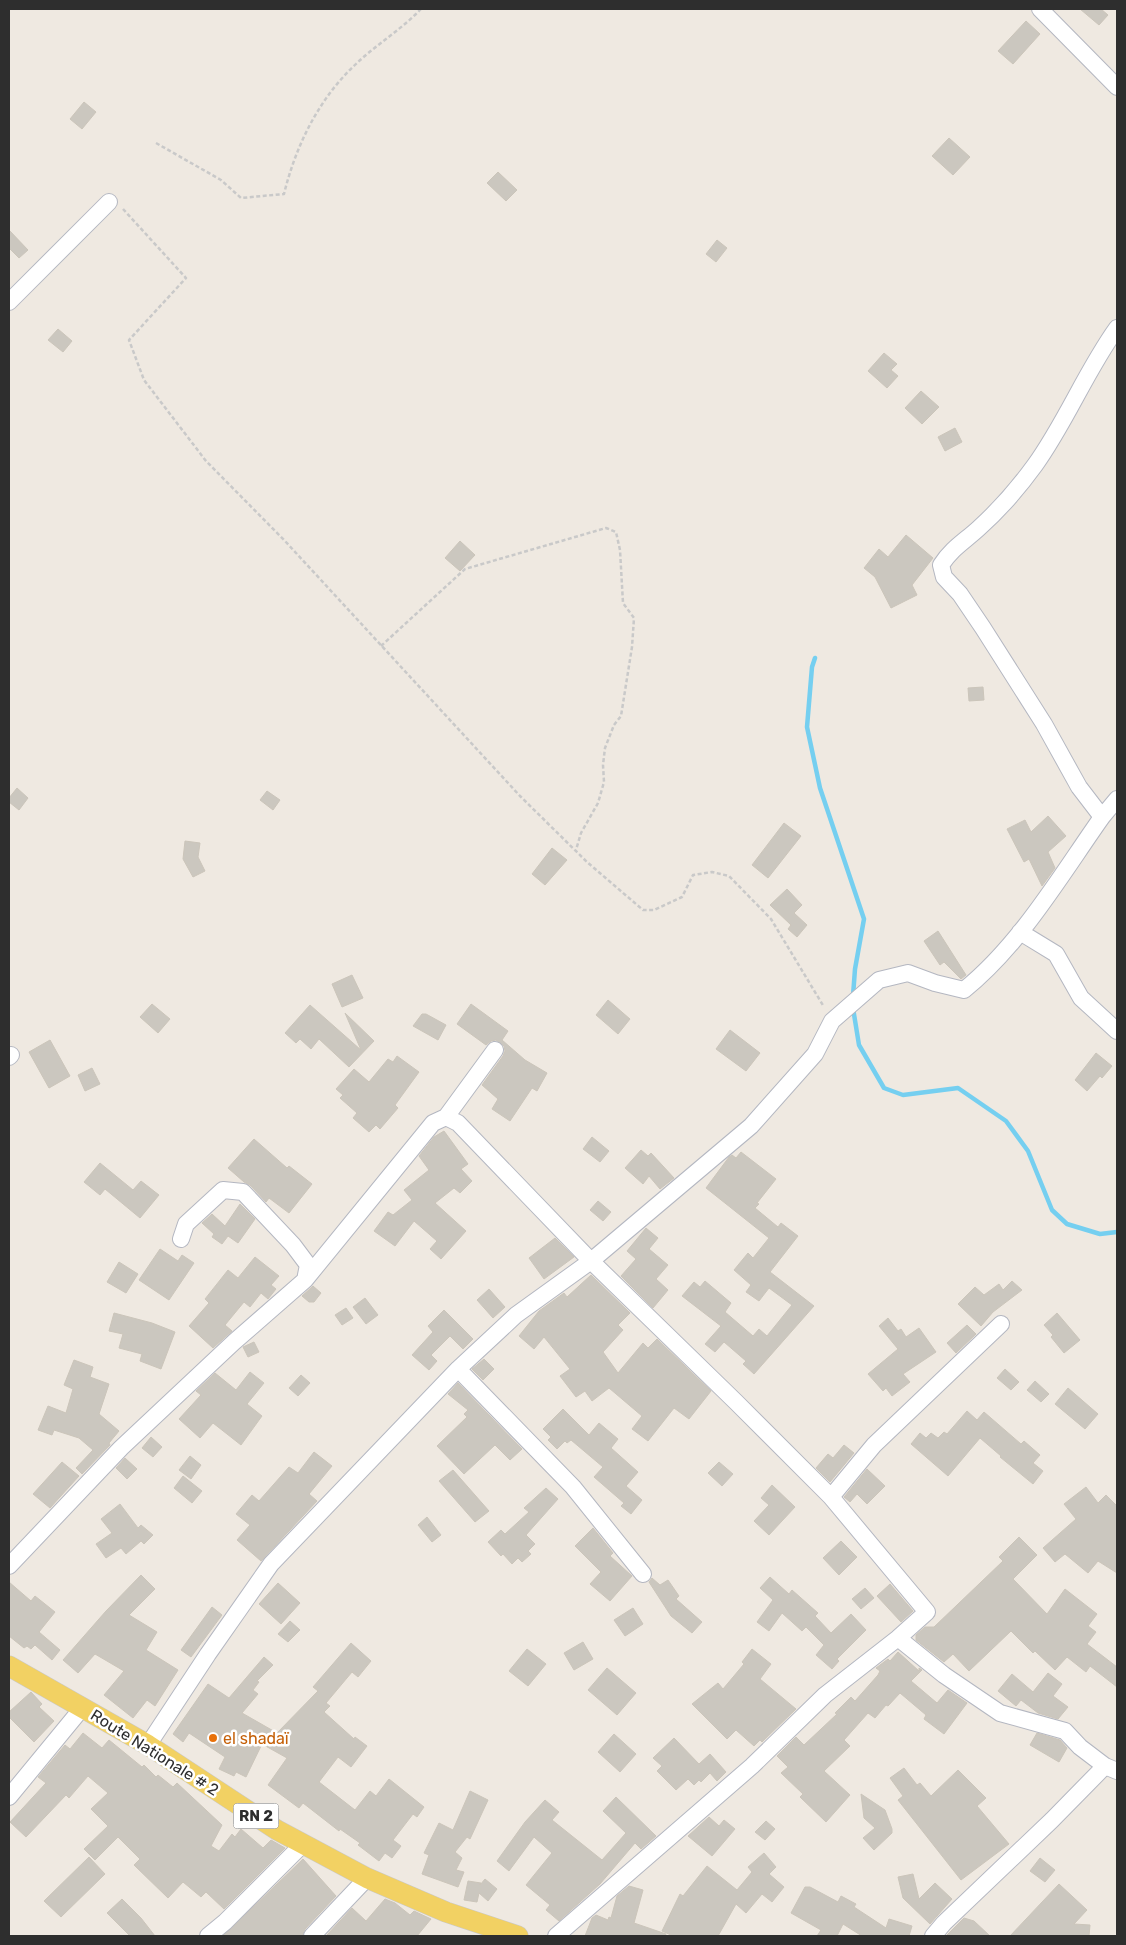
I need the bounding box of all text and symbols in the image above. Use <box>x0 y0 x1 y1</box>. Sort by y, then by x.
street label: Route Nationale # 2 <box>87 1705 222 1800</box>
place label: el shadaï <box>223 1729 290 1748</box>
marker: el shadaï <box>207 1732 219 1744</box>
road number: RN 2 <box>234 1804 278 1828</box>

